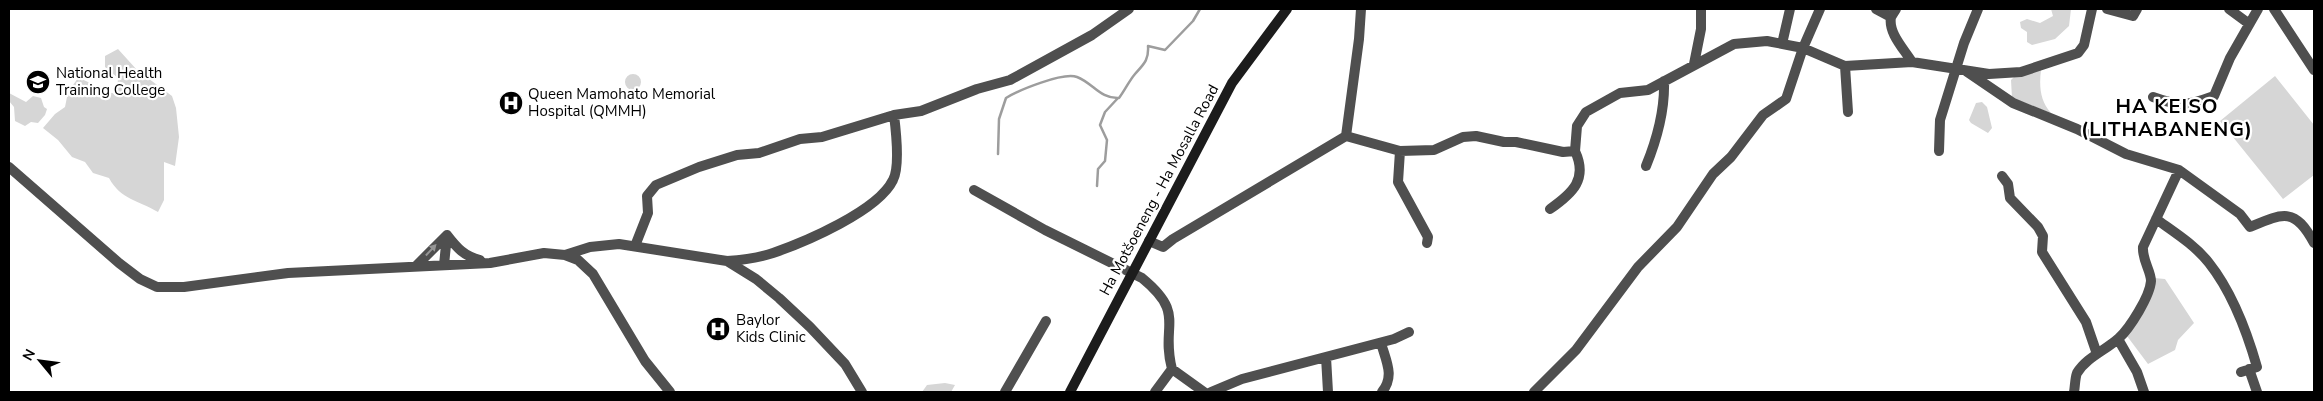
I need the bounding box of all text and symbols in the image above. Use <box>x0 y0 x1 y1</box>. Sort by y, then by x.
place label: National Health Training College <box>56 63 165 100</box>
school or university icon: National Health Training College <box>25 69 51 95</box>
street label: Ha Motšoeneng - Ha Mosalla Road <box>1095 81 1223 299</box>
place label: Queen Mamohato Memorial Hospital (QMMH) <box>528 84 716 121</box>
hospital icon: Queen Mamohato Memorial Hospital (QMMH) <box>498 90 524 116</box>
district label: HA KEISO (LITHABANENG) <box>2081 93 2253 143</box>
one-way arrow <box>425 245 437 257</box>
place label: Baylor Kids Clinic <box>736 310 806 347</box>
hospital icon: Baylor Kids Clinic <box>705 316 731 342</box>
north arrow <box>15 336 65 386</box>
text: N <box>18 346 40 364</box>

